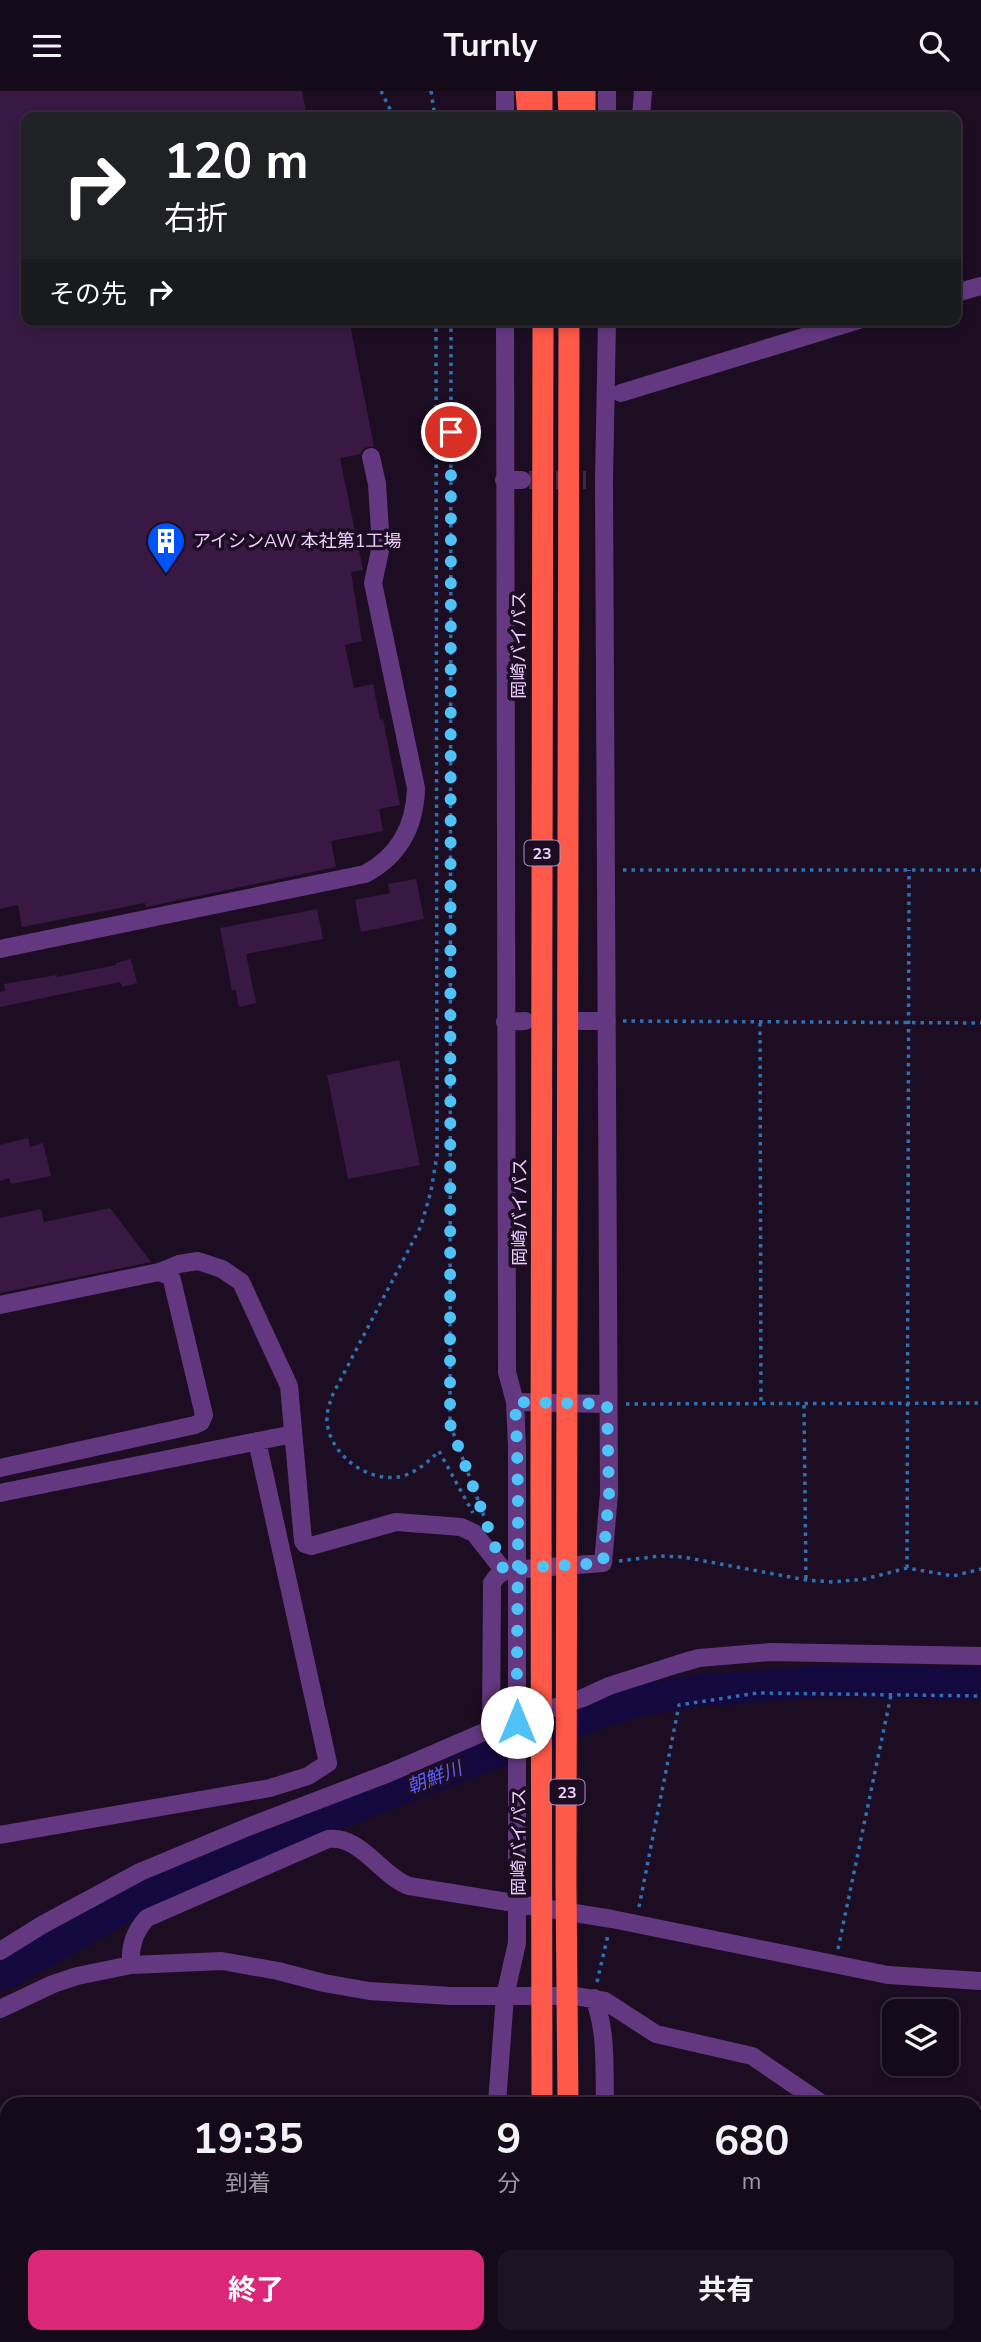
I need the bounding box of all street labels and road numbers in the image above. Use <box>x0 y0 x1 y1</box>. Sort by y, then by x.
street label: 岡崎バイパス <box>507 591 531 699</box>
road number: 23 <box>524 841 560 866</box>
street label: 岡崎バイパス <box>508 1158 532 1266</box>
road number: 23 <box>550 1779 584 1805</box>
street label: 岡崎バイパス <box>507 1788 531 1896</box>

